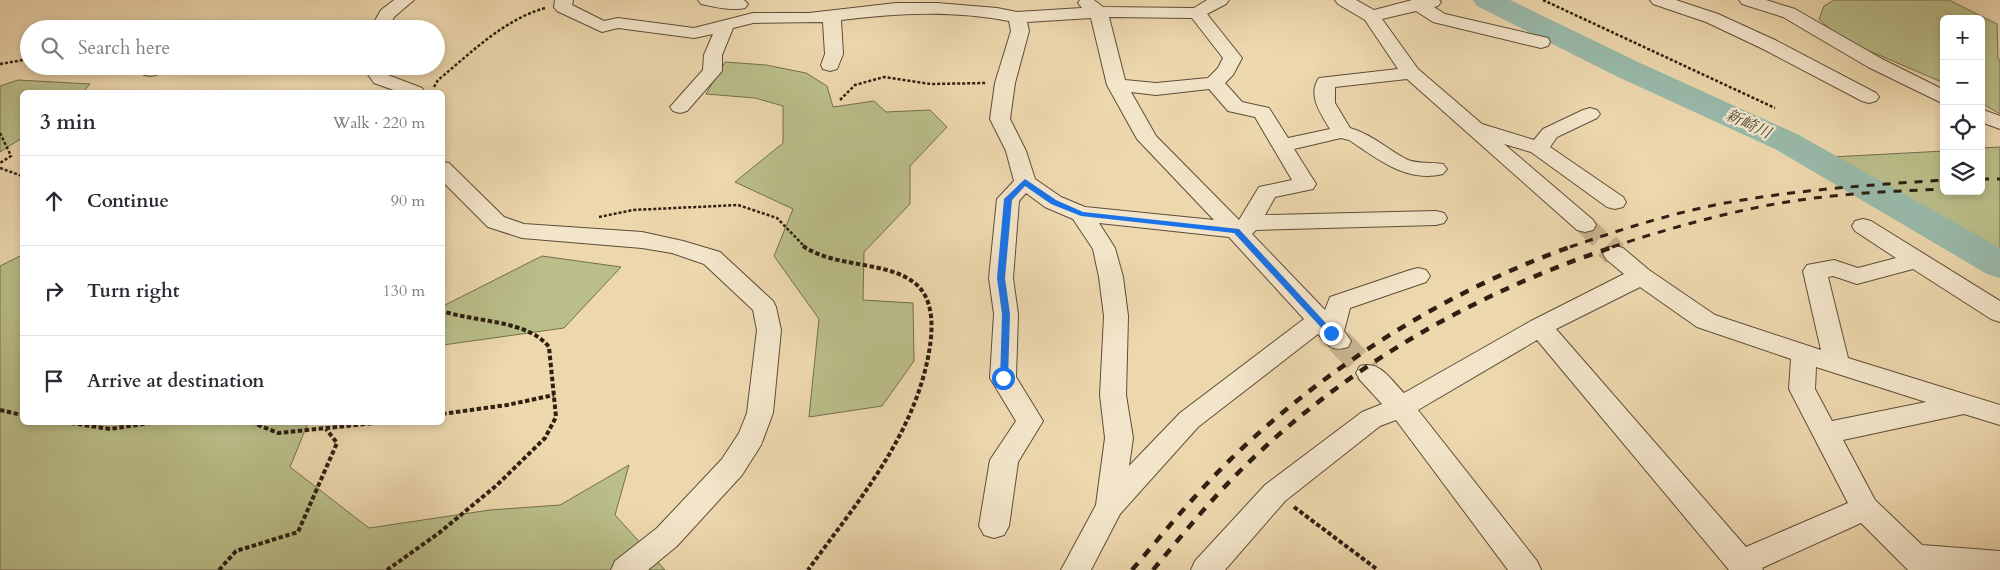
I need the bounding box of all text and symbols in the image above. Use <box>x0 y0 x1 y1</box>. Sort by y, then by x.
map controls <box>1940 15 1985 195</box>
button: + <box>1940 15 1985 60</box>
search box <box>20 20 445 75</box>
icon: search <box>38 34 66 62</box>
text: Search here <box>78 35 170 61</box>
button: − <box>1940 60 1985 105</box>
water label: 新崎川 <box>1722 104 1776 145</box>
button: locate <box>1940 105 1985 150</box>
text: 3 min <box>40 108 96 137</box>
text: Walk · 220 m <box>333 112 425 134</box>
button: layers <box>1940 150 1985 195</box>
icon: ahead <box>40 187 68 215</box>
text: Continue <box>87 188 169 214</box>
text: 90 m <box>391 190 425 212</box>
icon: right <box>40 277 68 305</box>
text: Turn right <box>87 278 179 304</box>
text: 130 m <box>383 280 425 302</box>
route end <box>1320 322 1343 345</box>
icon: arrive <box>40 367 68 395</box>
route start <box>992 367 1015 390</box>
text: Arrive at destination <box>87 368 264 394</box>

